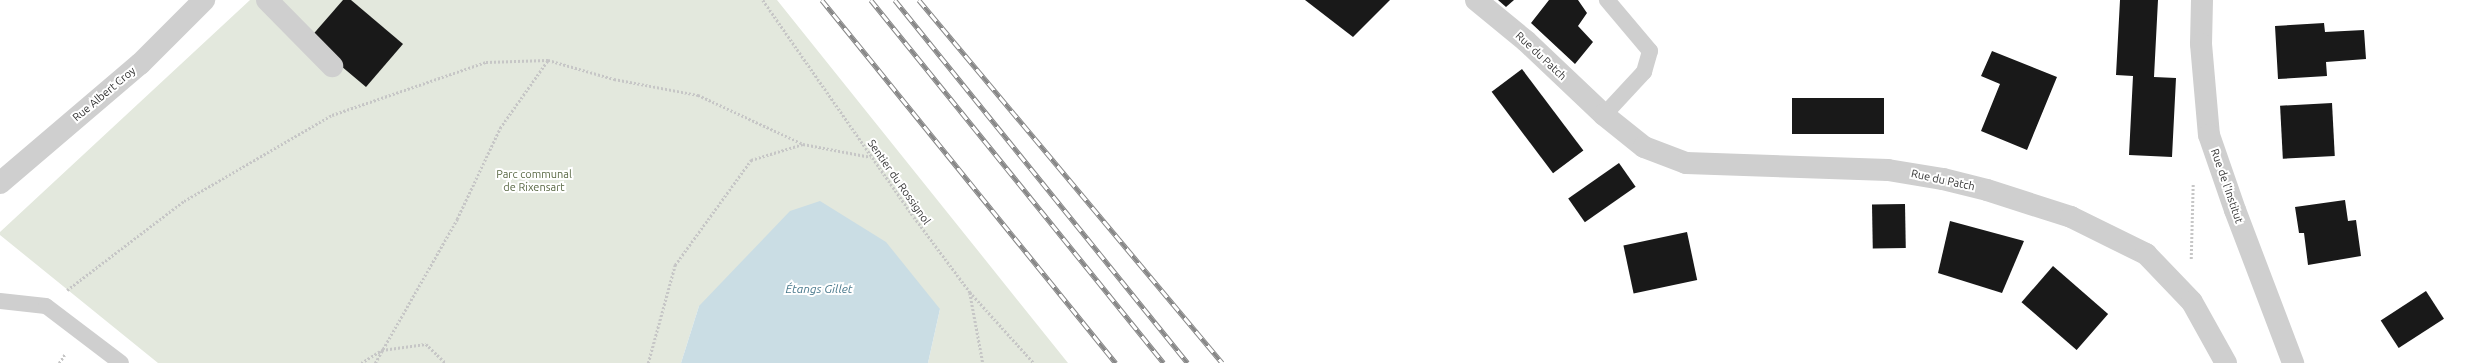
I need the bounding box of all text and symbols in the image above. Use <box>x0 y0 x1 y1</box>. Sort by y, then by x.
street label: Rue du Patch <box>1513 29 1569 83</box>
street label: Rue Albert Croy <box>70 64 138 124</box>
street label: Sentier du Rossignol <box>865 137 933 227</box>
street label: Rue de l'Institut <box>2208 147 2246 225</box>
street label: Rue du Patch <box>1910 167 1976 193</box>
park label: Parc communal de Rixensart <box>496 168 572 194</box>
water label: Étangs Gillet <box>786 282 852 296</box>

